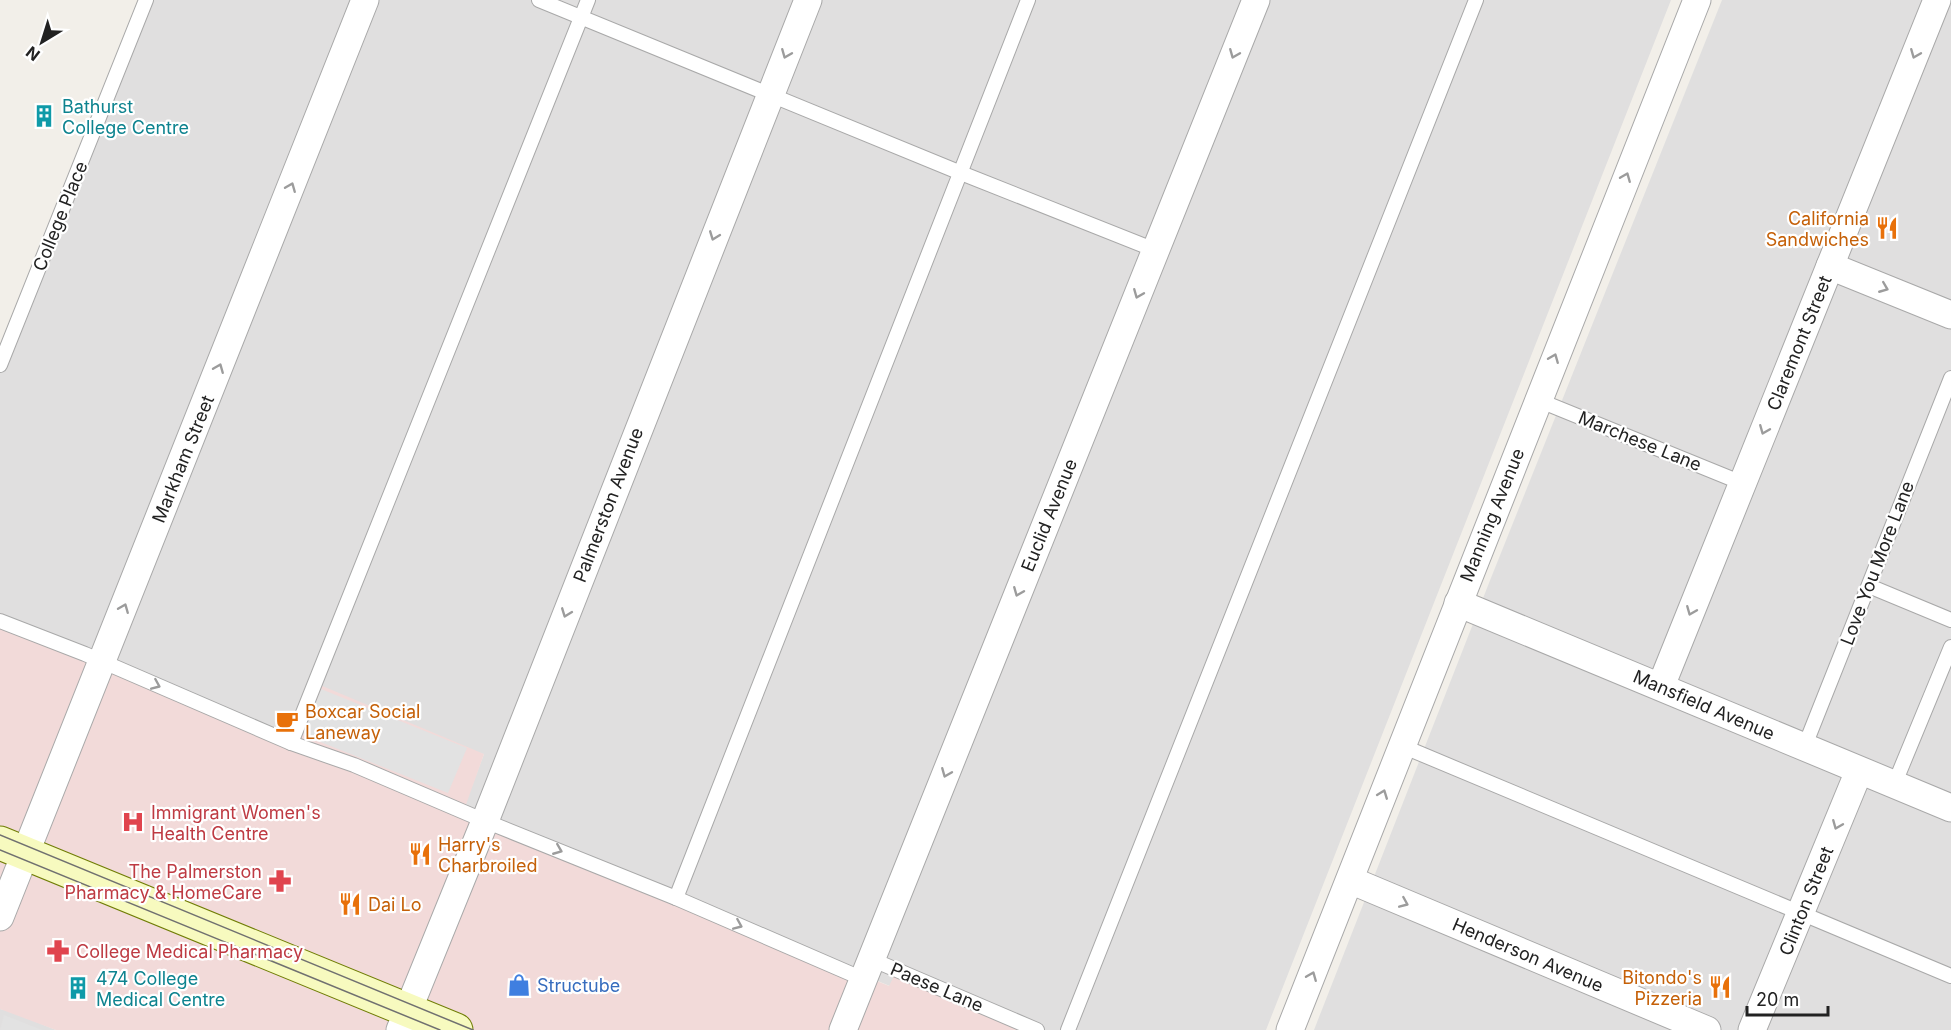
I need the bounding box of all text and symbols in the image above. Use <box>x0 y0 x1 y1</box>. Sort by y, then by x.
north arrow <box>12 12 72 72</box>
text: N <box>22 42 44 65</box>
one-way arrow <box>781 48 793 59</box>
one-way arrow <box>1229 48 1241 59</box>
one-way arrow <box>1910 48 1922 59</box>
place label: Bathurst College Centre <box>62 96 189 138</box>
building icon: Bathurst College Centre <box>31 103 57 129</box>
street label: College Place <box>28 158 92 274</box>
one-way arrow <box>1619 173 1631 184</box>
one-way arrow <box>284 182 296 193</box>
place label: California Sandwiches <box>1766 208 1869 250</box>
restaurant icon: California Sandwiches <box>1874 215 1900 241</box>
one-way arrow <box>709 229 721 240</box>
street label: Claremont Street <box>1762 272 1836 413</box>
one-way arrow <box>1878 281 1889 293</box>
one-way arrow <box>1133 287 1145 298</box>
one-way arrow <box>1547 354 1559 365</box>
one-way arrow <box>212 363 224 374</box>
street label: Markham Street <box>148 392 218 526</box>
street label: Marchese Lane <box>1575 407 1705 475</box>
one-way arrow <box>1759 424 1771 435</box>
street label: Palmerston Avenue <box>569 425 647 585</box>
street label: Manning Avenue <box>1456 445 1528 585</box>
street label: Euclid Avenue <box>1017 456 1081 574</box>
street label: Love You More Lane <box>1836 478 1918 648</box>
one-way arrow <box>1013 585 1025 596</box>
one-way arrow <box>117 603 129 614</box>
one-way arrow <box>1686 604 1698 615</box>
one-way arrow <box>561 606 573 617</box>
street label: Mansfield Avenue <box>1630 666 1778 744</box>
one-way arrow <box>150 678 161 690</box>
place label: Boxcar Social Laneway <box>305 701 420 743</box>
cafe icon: Boxcar Social Laneway <box>274 708 300 734</box>
one-way arrow <box>941 766 953 777</box>
one-way arrow <box>1376 789 1389 800</box>
place label: Immigrant Women's Health Centre <box>151 802 321 844</box>
hospital icon: Immigrant Women's Health Centre <box>120 809 146 835</box>
one-way arrow <box>1832 819 1844 830</box>
place label: Harry's Charbroiled <box>438 834 537 876</box>
restaurant icon: Harry's Charbroiled <box>407 841 433 867</box>
one-way arrow <box>552 843 563 855</box>
street label: Clinton Street <box>1775 843 1837 958</box>
place label: The Palmerston Pharmacy & HomeCare <box>64 861 262 903</box>
pharmacy icon: The Palmerston Pharmacy & HomeCare <box>267 868 293 894</box>
restaurant icon: Dai Lo <box>337 891 363 917</box>
place label: Dai Lo <box>368 894 422 915</box>
one-way arrow <box>1398 896 1409 908</box>
street label: Henderson Avenue <box>1449 914 1607 996</box>
one-way arrow <box>732 918 743 930</box>
pharmacy icon: College Medical Pharmacy <box>45 938 71 964</box>
place label: College Medical Pharmacy <box>76 941 303 962</box>
street label: Paese Lane <box>888 958 986 1016</box>
place label: Bitondo's Pizzeria <box>1622 967 1702 1009</box>
place label: 474 College Medical Centre <box>96 968 225 1010</box>
one-way arrow <box>1305 971 1317 982</box>
shop icon: Structube <box>506 972 532 998</box>
restaurant icon: Bitondo's Pizzeria <box>1707 974 1733 1000</box>
building icon: 474 College Medical Centre <box>65 975 91 1001</box>
place label: Structube <box>537 975 620 996</box>
scale bar <box>1747 979 1828 1017</box>
text: 20 m <box>1756 989 1799 1010</box>

